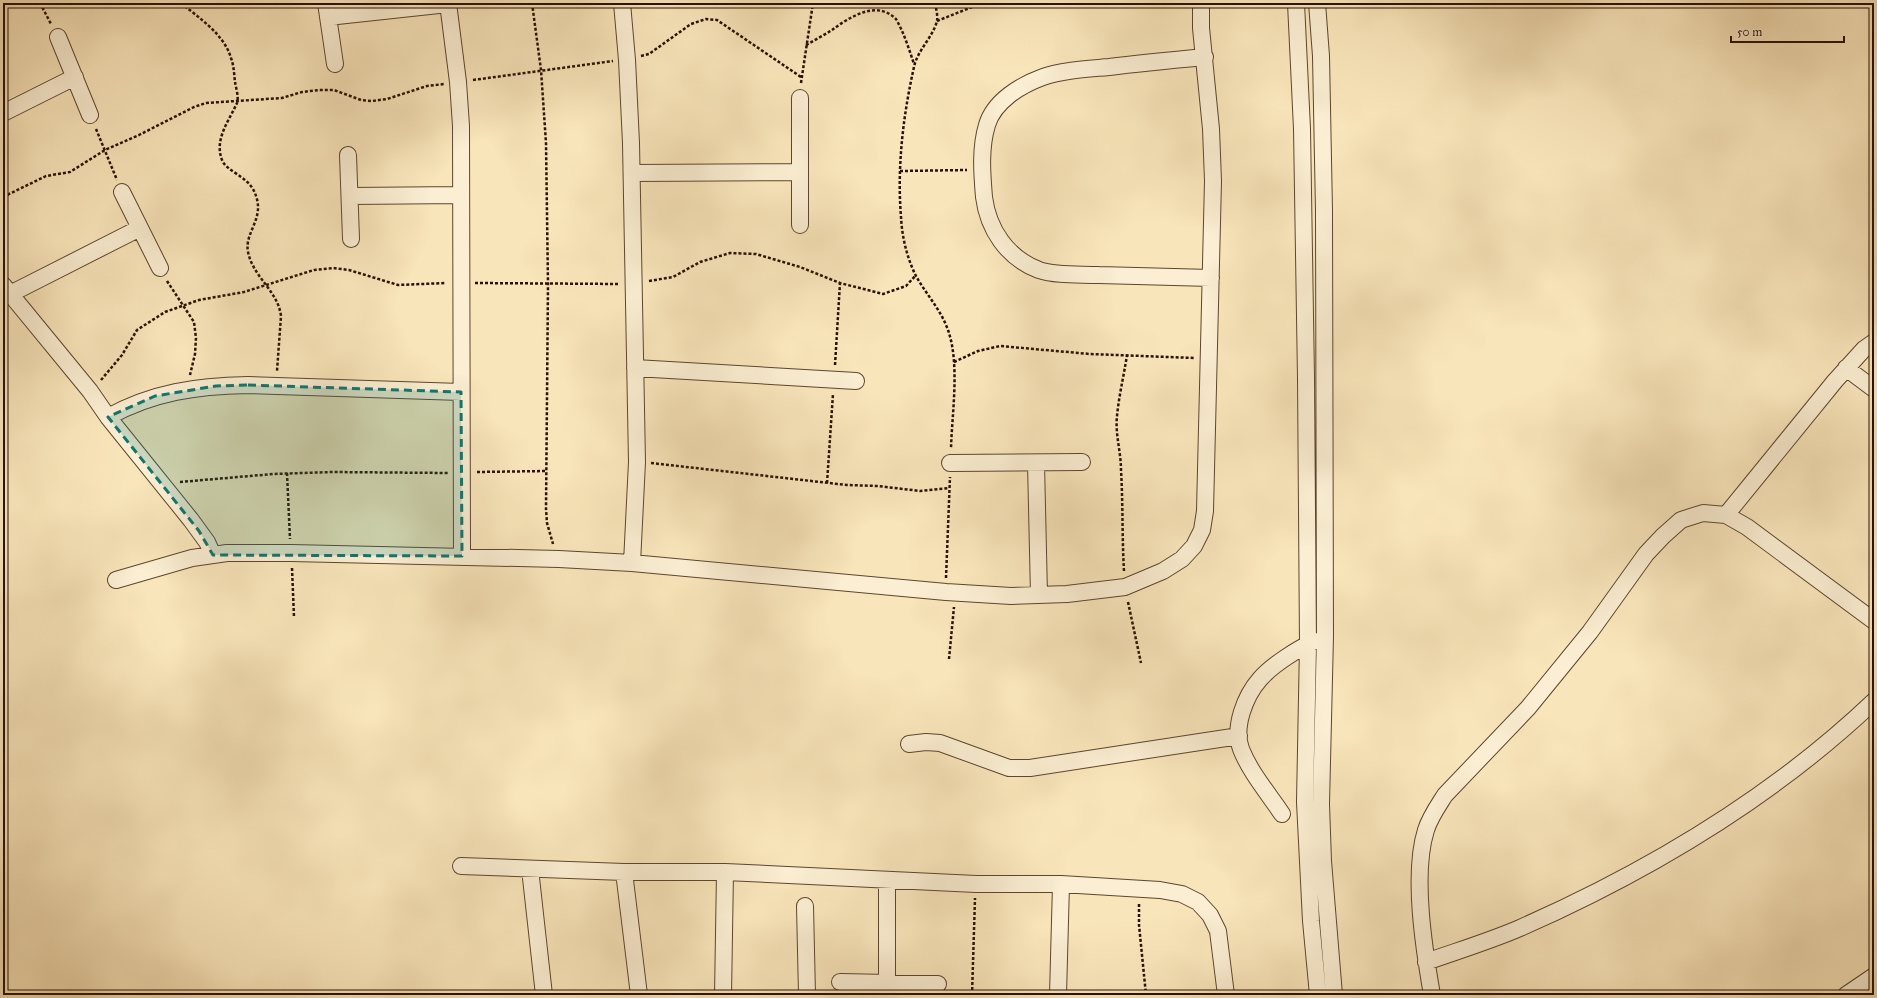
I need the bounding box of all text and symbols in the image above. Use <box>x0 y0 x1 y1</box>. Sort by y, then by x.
scale bar <box>1731 18 1844 44</box>
text: 50 m <box>1737 25 1762 39</box>

